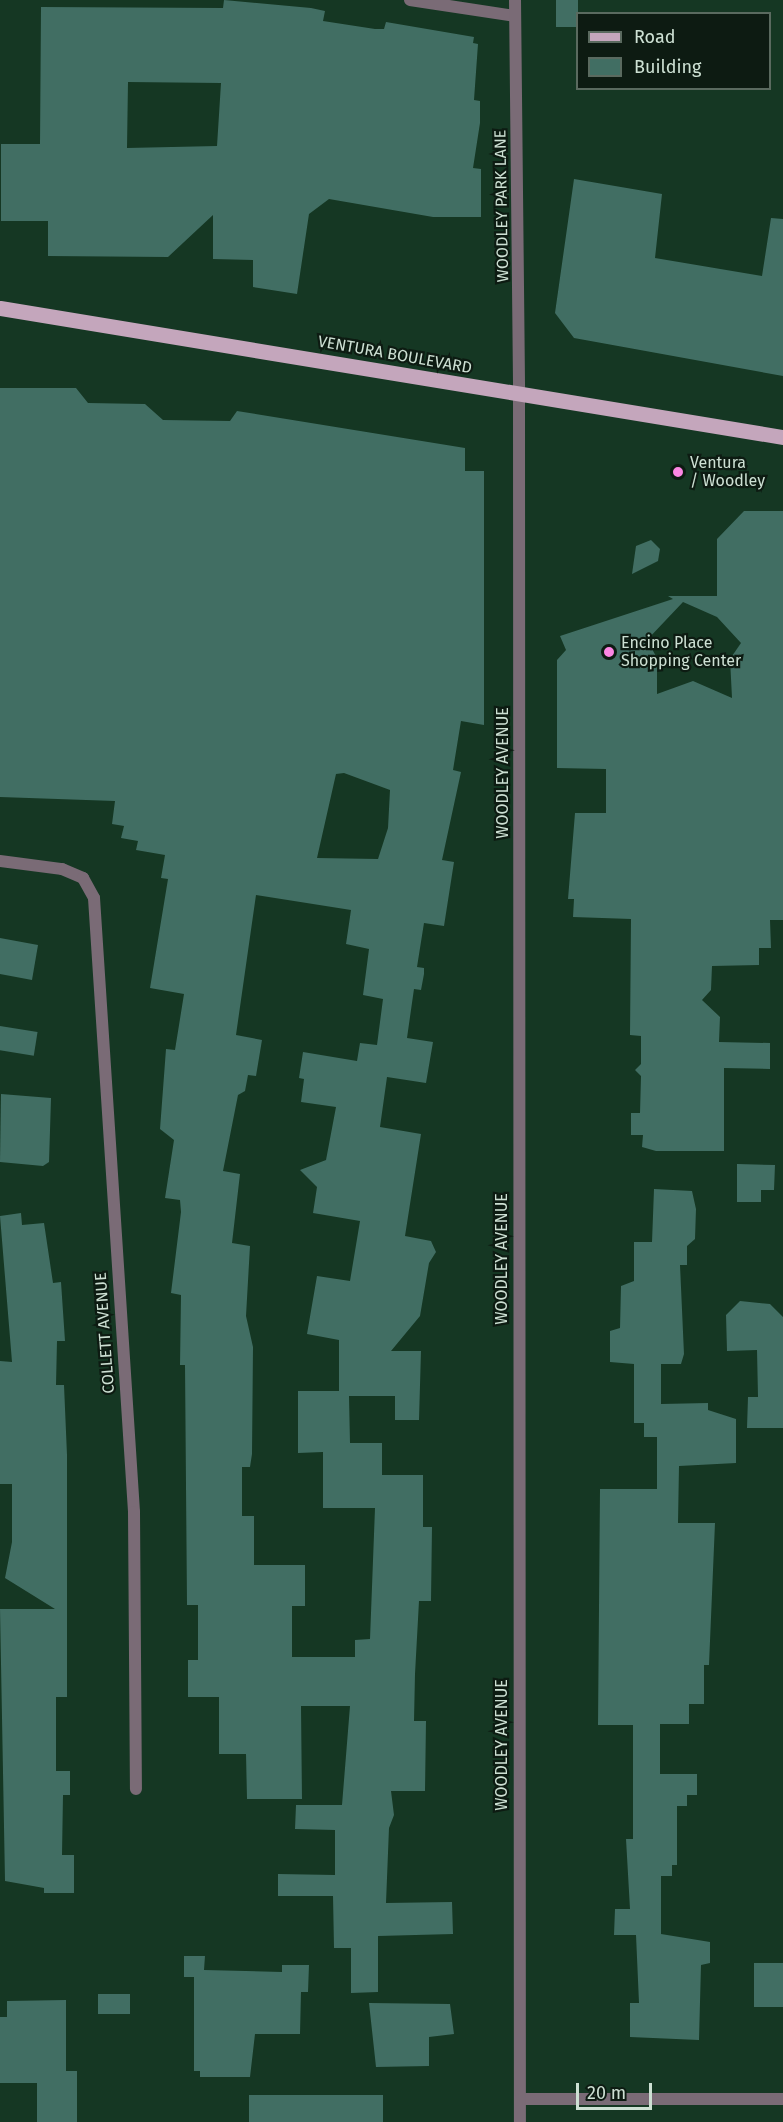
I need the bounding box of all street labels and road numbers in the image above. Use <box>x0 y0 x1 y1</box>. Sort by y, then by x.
street label: WOODLEY PARK LANE <box>491 130 513 282</box>
street label: VENTURA BOULEVARD <box>316 332 474 378</box>
street label: WOODLEY AVENUE <box>493 707 513 839</box>
street label: WOODLEY AVENUE <box>492 1193 512 1325</box>
street label: COLLETT AVENUE <box>91 1272 119 1394</box>
street label: WOODLEY AVENUE <box>492 1679 512 1811</box>

